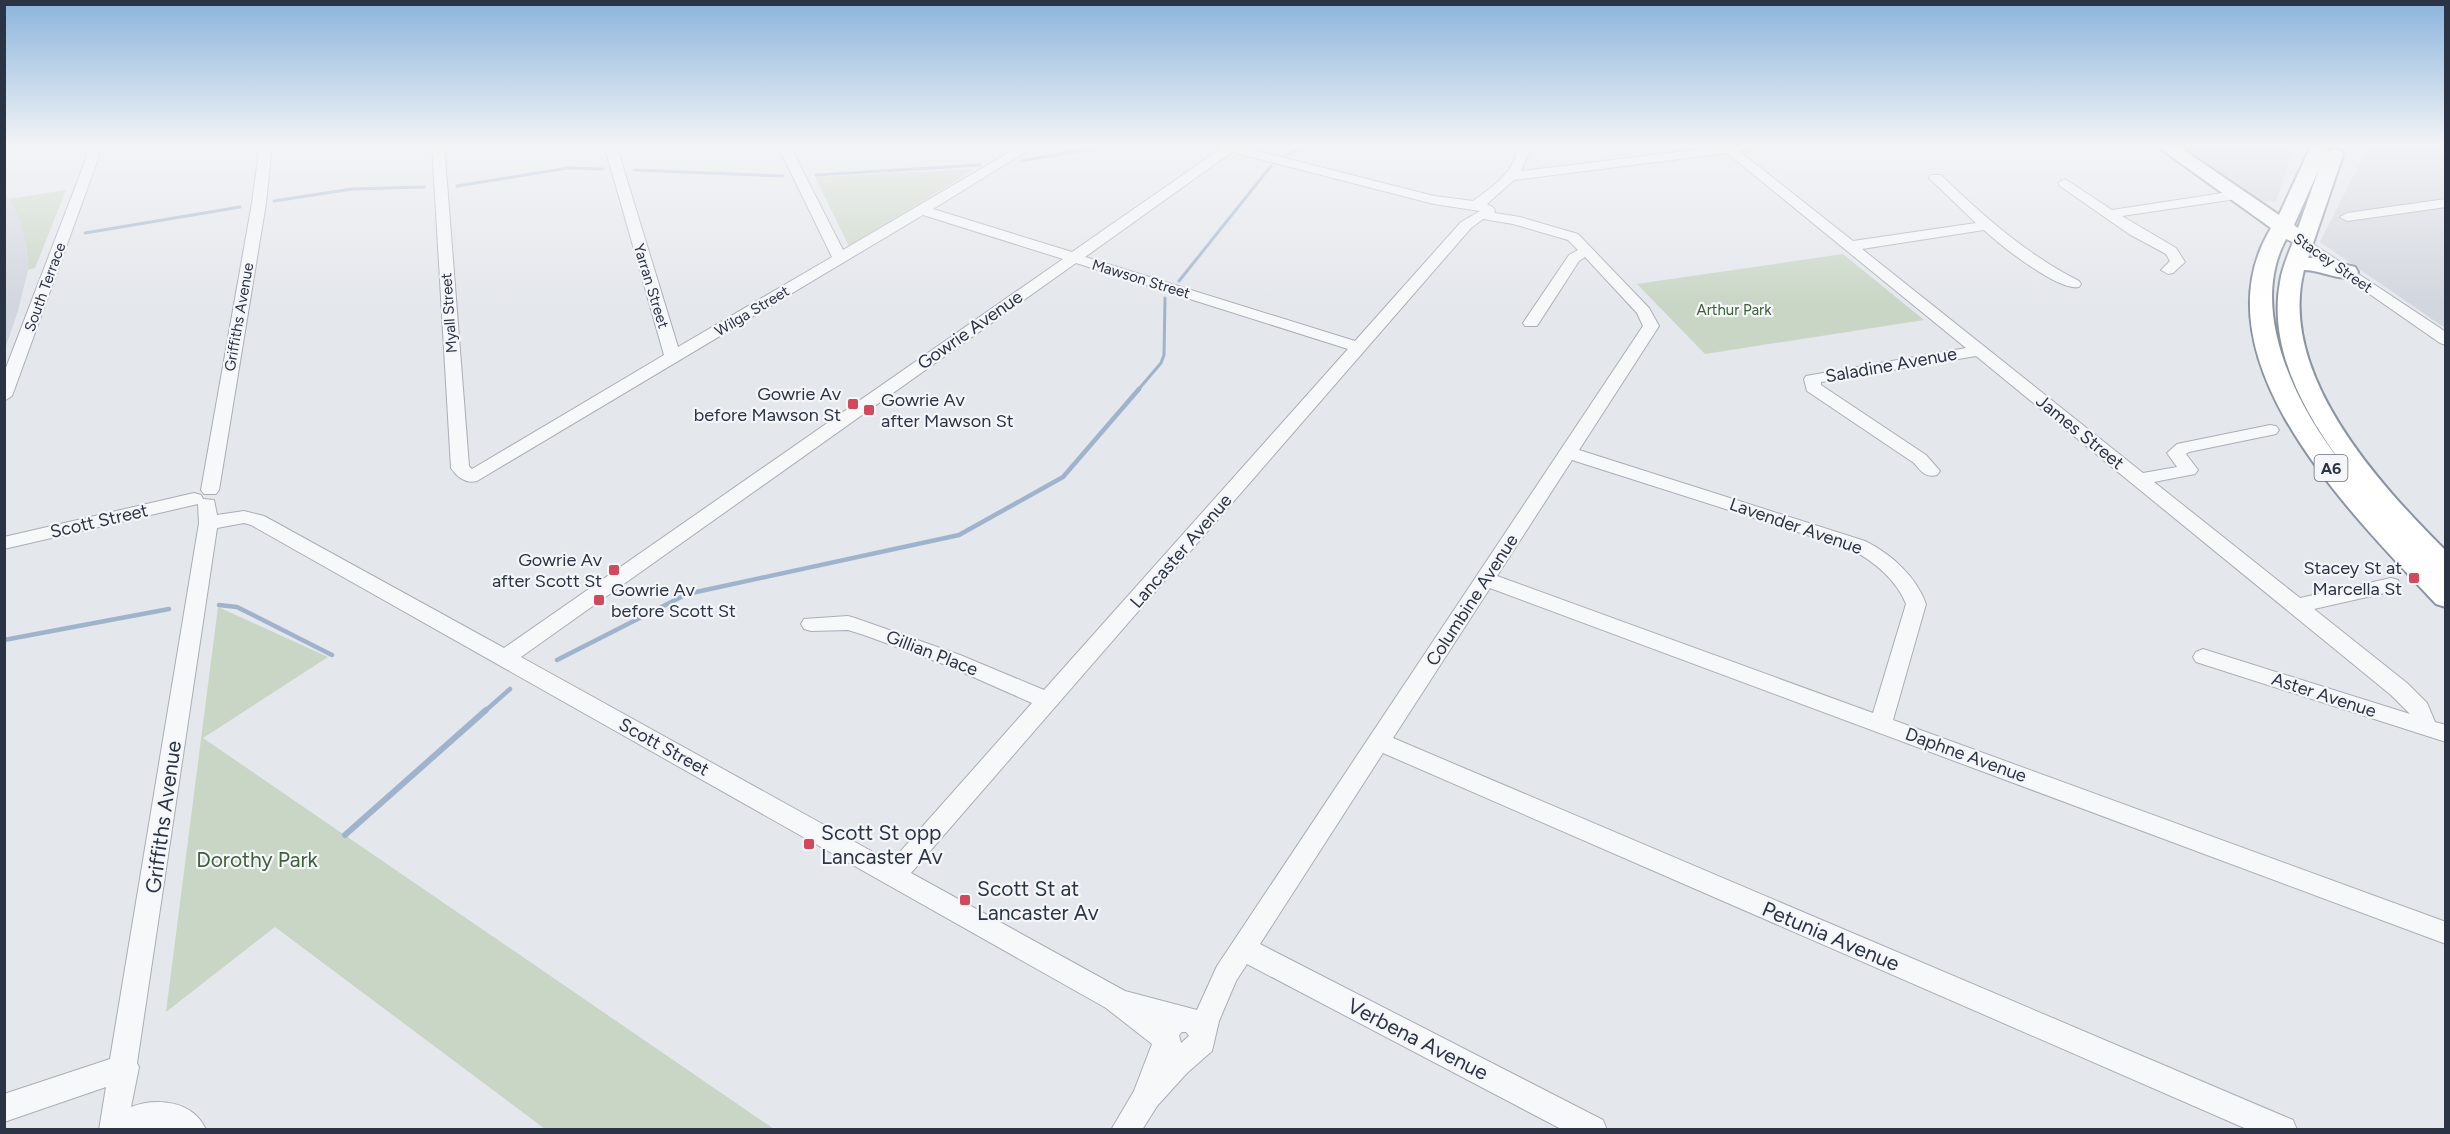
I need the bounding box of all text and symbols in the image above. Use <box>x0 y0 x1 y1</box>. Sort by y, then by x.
street label: Stacey Street <box>2290 229 2376 297</box>
street label: South Terrace <box>21 240 69 334</box>
street label: Yarran Street <box>630 241 673 331</box>
street label: Mawson Street <box>1090 256 1193 303</box>
street label: Griffiths Avenue <box>221 261 257 373</box>
street label: Myall Street <box>437 272 461 354</box>
street label: Wilga Street <box>712 282 793 340</box>
street label: Gowrie Avenue <box>913 286 1027 374</box>
park label: Arthur Park <box>1697 301 1772 319</box>
street label: Saladine Avenue <box>1823 343 1959 387</box>
place label: Gowrie Av before Mawson St <box>694 383 842 426</box>
place label: Gowrie Av after Mawson St <box>881 389 1014 432</box>
street label: James Street <box>2032 390 2129 474</box>
marker: Gowrie Av before Mawson St <box>846 397 860 411</box>
marker: Gowrie Av after Mawson St <box>862 403 876 417</box>
road number: A6 <box>2314 455 2348 481</box>
street label: Lancaster Avenue <box>1125 489 1237 613</box>
street label: Lavender Avenue <box>1727 493 1866 559</box>
street label: Scott Street <box>48 499 150 543</box>
street label: Columbine Avenue <box>1421 530 1523 670</box>
place label: Gowrie Av after Scott St <box>492 549 603 592</box>
place label: Stacey St at Marcella St <box>2303 557 2402 600</box>
marker: Gowrie Av after Scott St <box>607 563 621 577</box>
marker: Stacey St at Marcella St <box>2407 571 2421 585</box>
place label: Gowrie Av before Scott St <box>611 579 736 622</box>
marker: Gowrie Av before Scott St <box>592 593 606 607</box>
street label: Gillian Place <box>883 625 981 681</box>
street label: Aster Avenue <box>2269 668 2379 722</box>
street label: Scott Street <box>615 713 713 781</box>
street label: Daphne Avenue <box>1902 723 2030 787</box>
street label: Griffiths Avenue <box>140 739 186 895</box>
place label: Scott St opp Lancaster Av <box>821 820 943 869</box>
marker: Scott St opp Lancaster Av <box>802 837 816 851</box>
park label: Dorothy Park <box>196 847 319 872</box>
place label: Scott St at Lancaster Av <box>977 876 1099 925</box>
marker: Scott St at Lancaster Av <box>958 893 972 907</box>
street label: Petunia Avenue <box>1759 896 1903 976</box>
street label: Verbena Avenue <box>1343 993 1493 1085</box>

